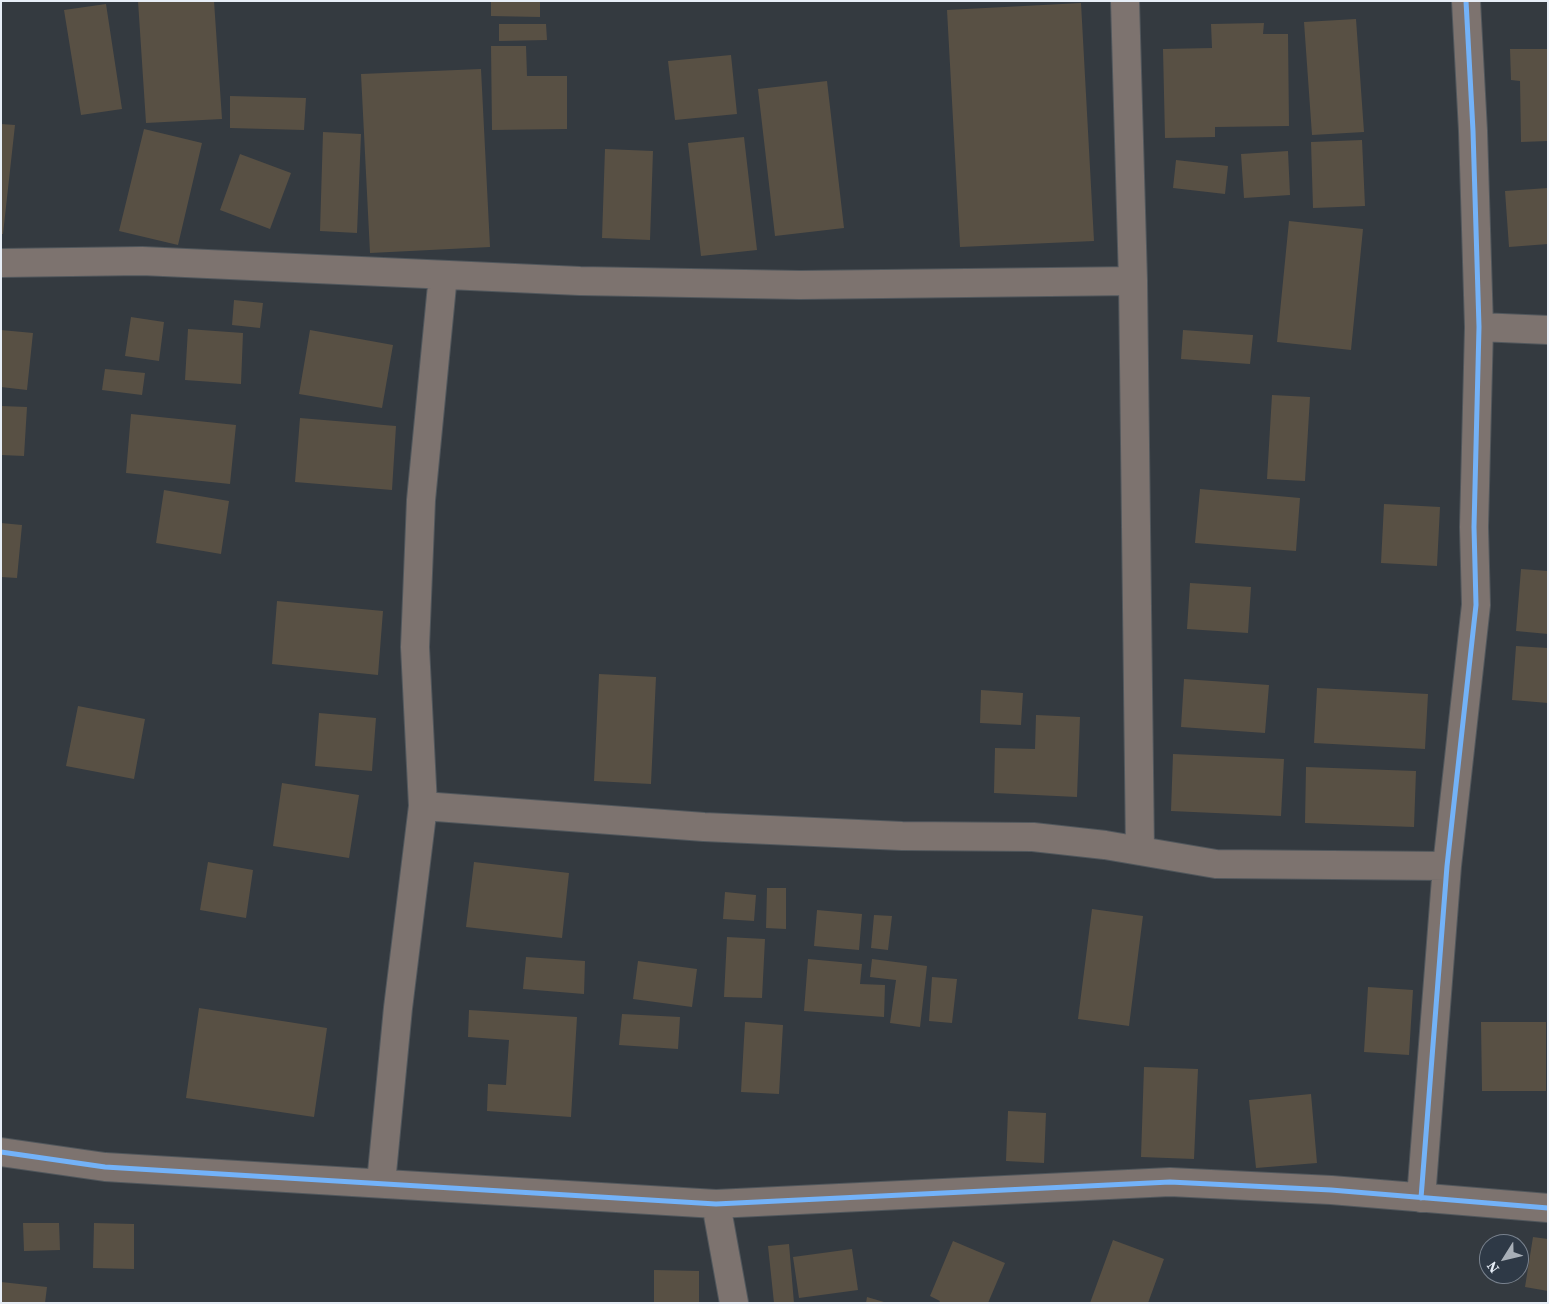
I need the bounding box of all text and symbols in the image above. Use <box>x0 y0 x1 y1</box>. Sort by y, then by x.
north arrow <box>1479 1234 1529 1284</box>
text: N <box>1482 1257 1504 1277</box>

